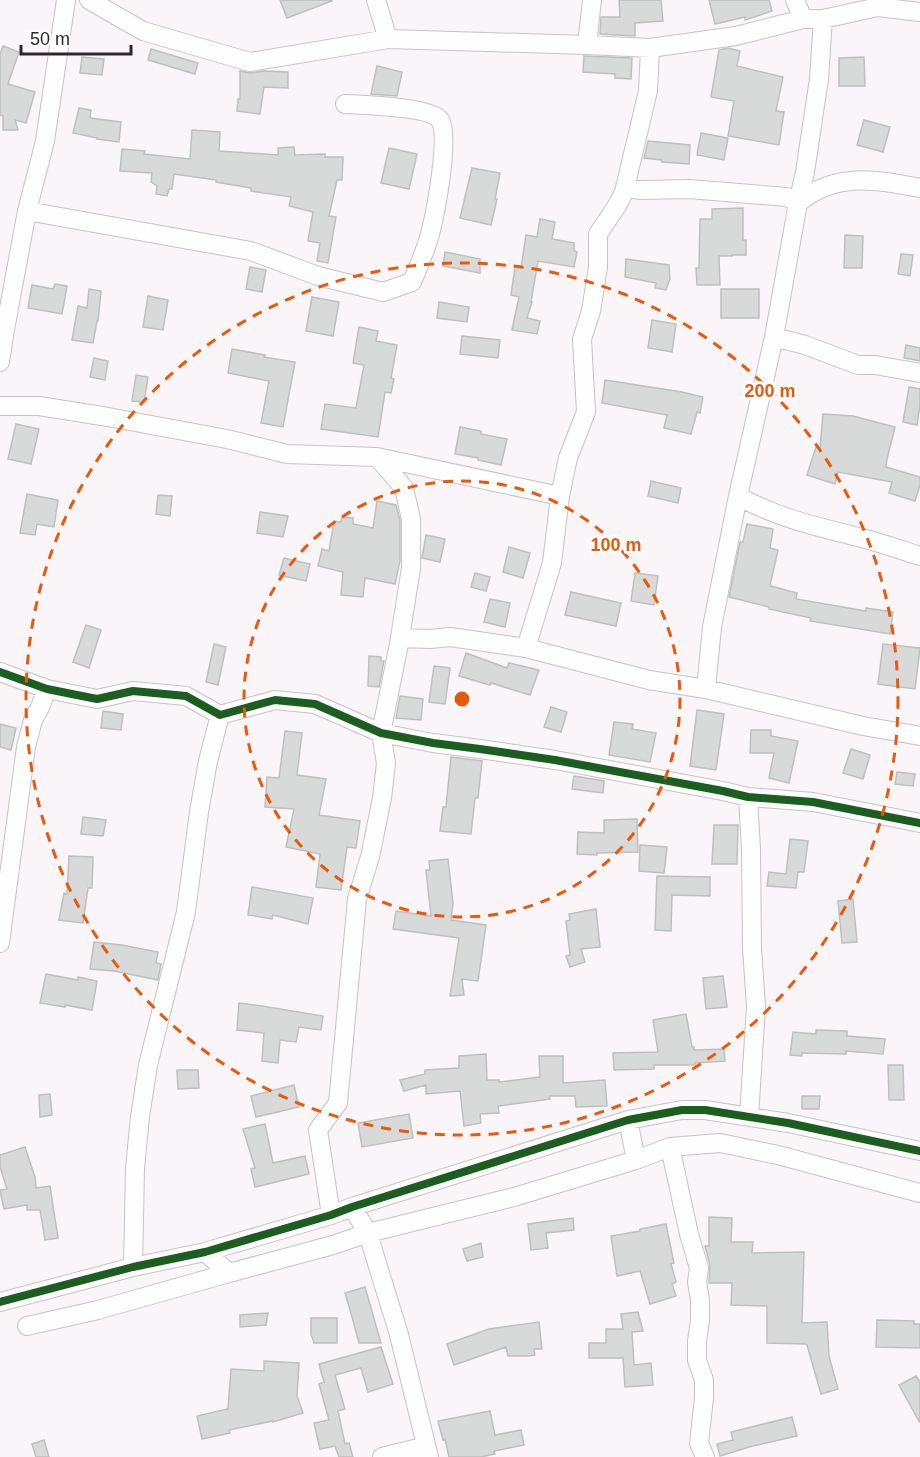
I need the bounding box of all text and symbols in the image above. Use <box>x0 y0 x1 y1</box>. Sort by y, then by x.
scale bar <box>21 18 130 56</box>
text: 50 m <box>30 29 70 49</box>
text: 200 m <box>744 381 796 401</box>
text: 100 m <box>590 535 642 555</box>
centre of rings <box>452 689 472 709</box>

